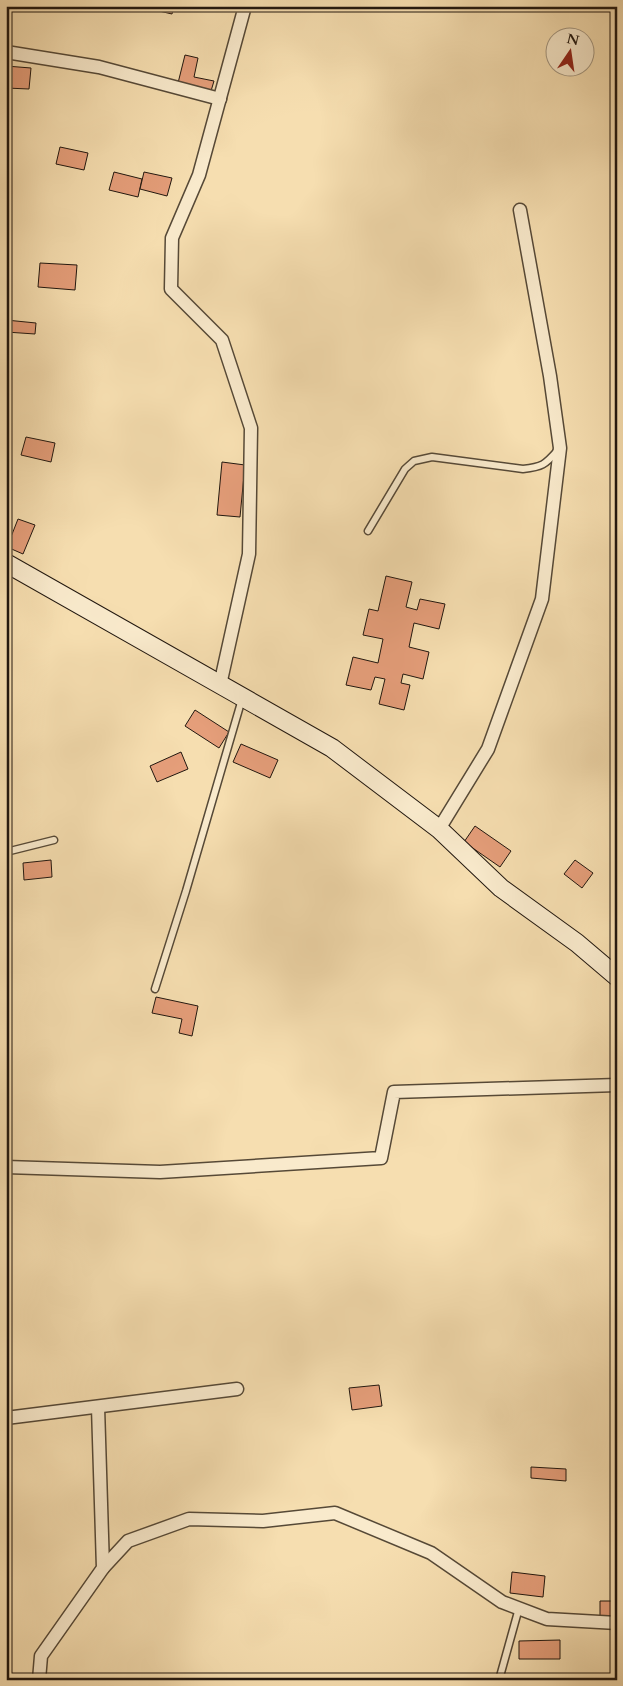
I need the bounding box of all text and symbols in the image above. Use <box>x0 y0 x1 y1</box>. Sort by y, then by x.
north arrow <box>546 28 596 78</box>
text: N <box>565 29 581 50</box>

